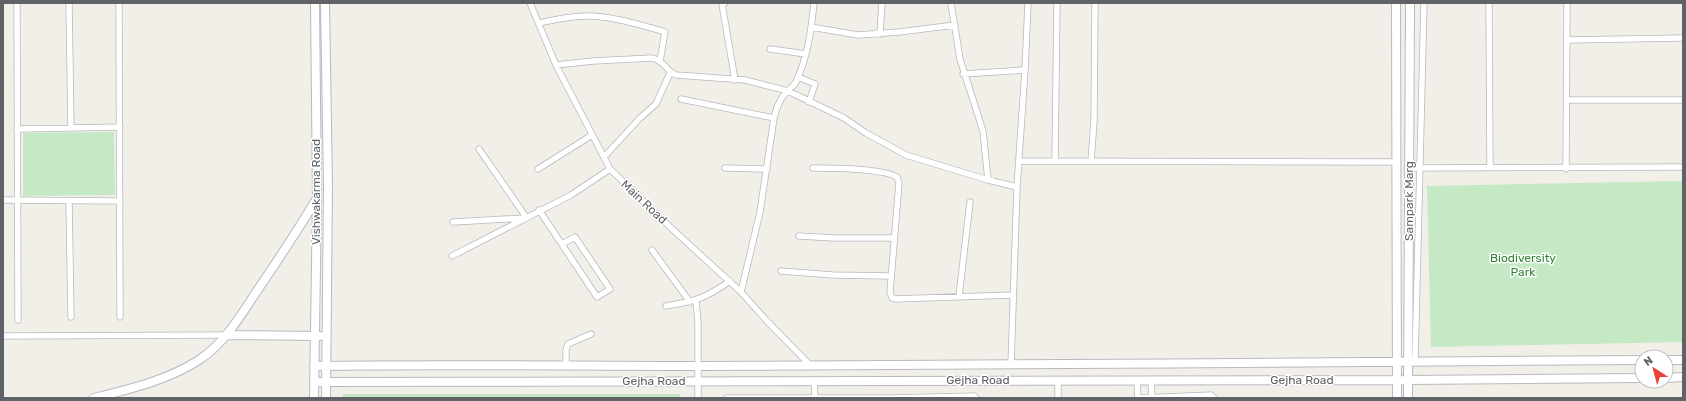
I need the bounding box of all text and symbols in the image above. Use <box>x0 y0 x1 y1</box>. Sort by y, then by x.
street label: Vishwakarma Road <box>309 139 323 245</box>
street label: Sampark Marg <box>1402 161 1416 241</box>
street label: Main Road <box>618 177 670 227</box>
park label: Biodiversity Park <box>1490 251 1556 279</box>
north arrow <box>1634 349 1674 389</box>
text: N <box>1641 354 1656 369</box>
street label: Gejha Road <box>946 373 1010 387</box>
street label: Gejha Road <box>1270 373 1334 387</box>
street label: Gejha Road <box>622 374 686 388</box>

